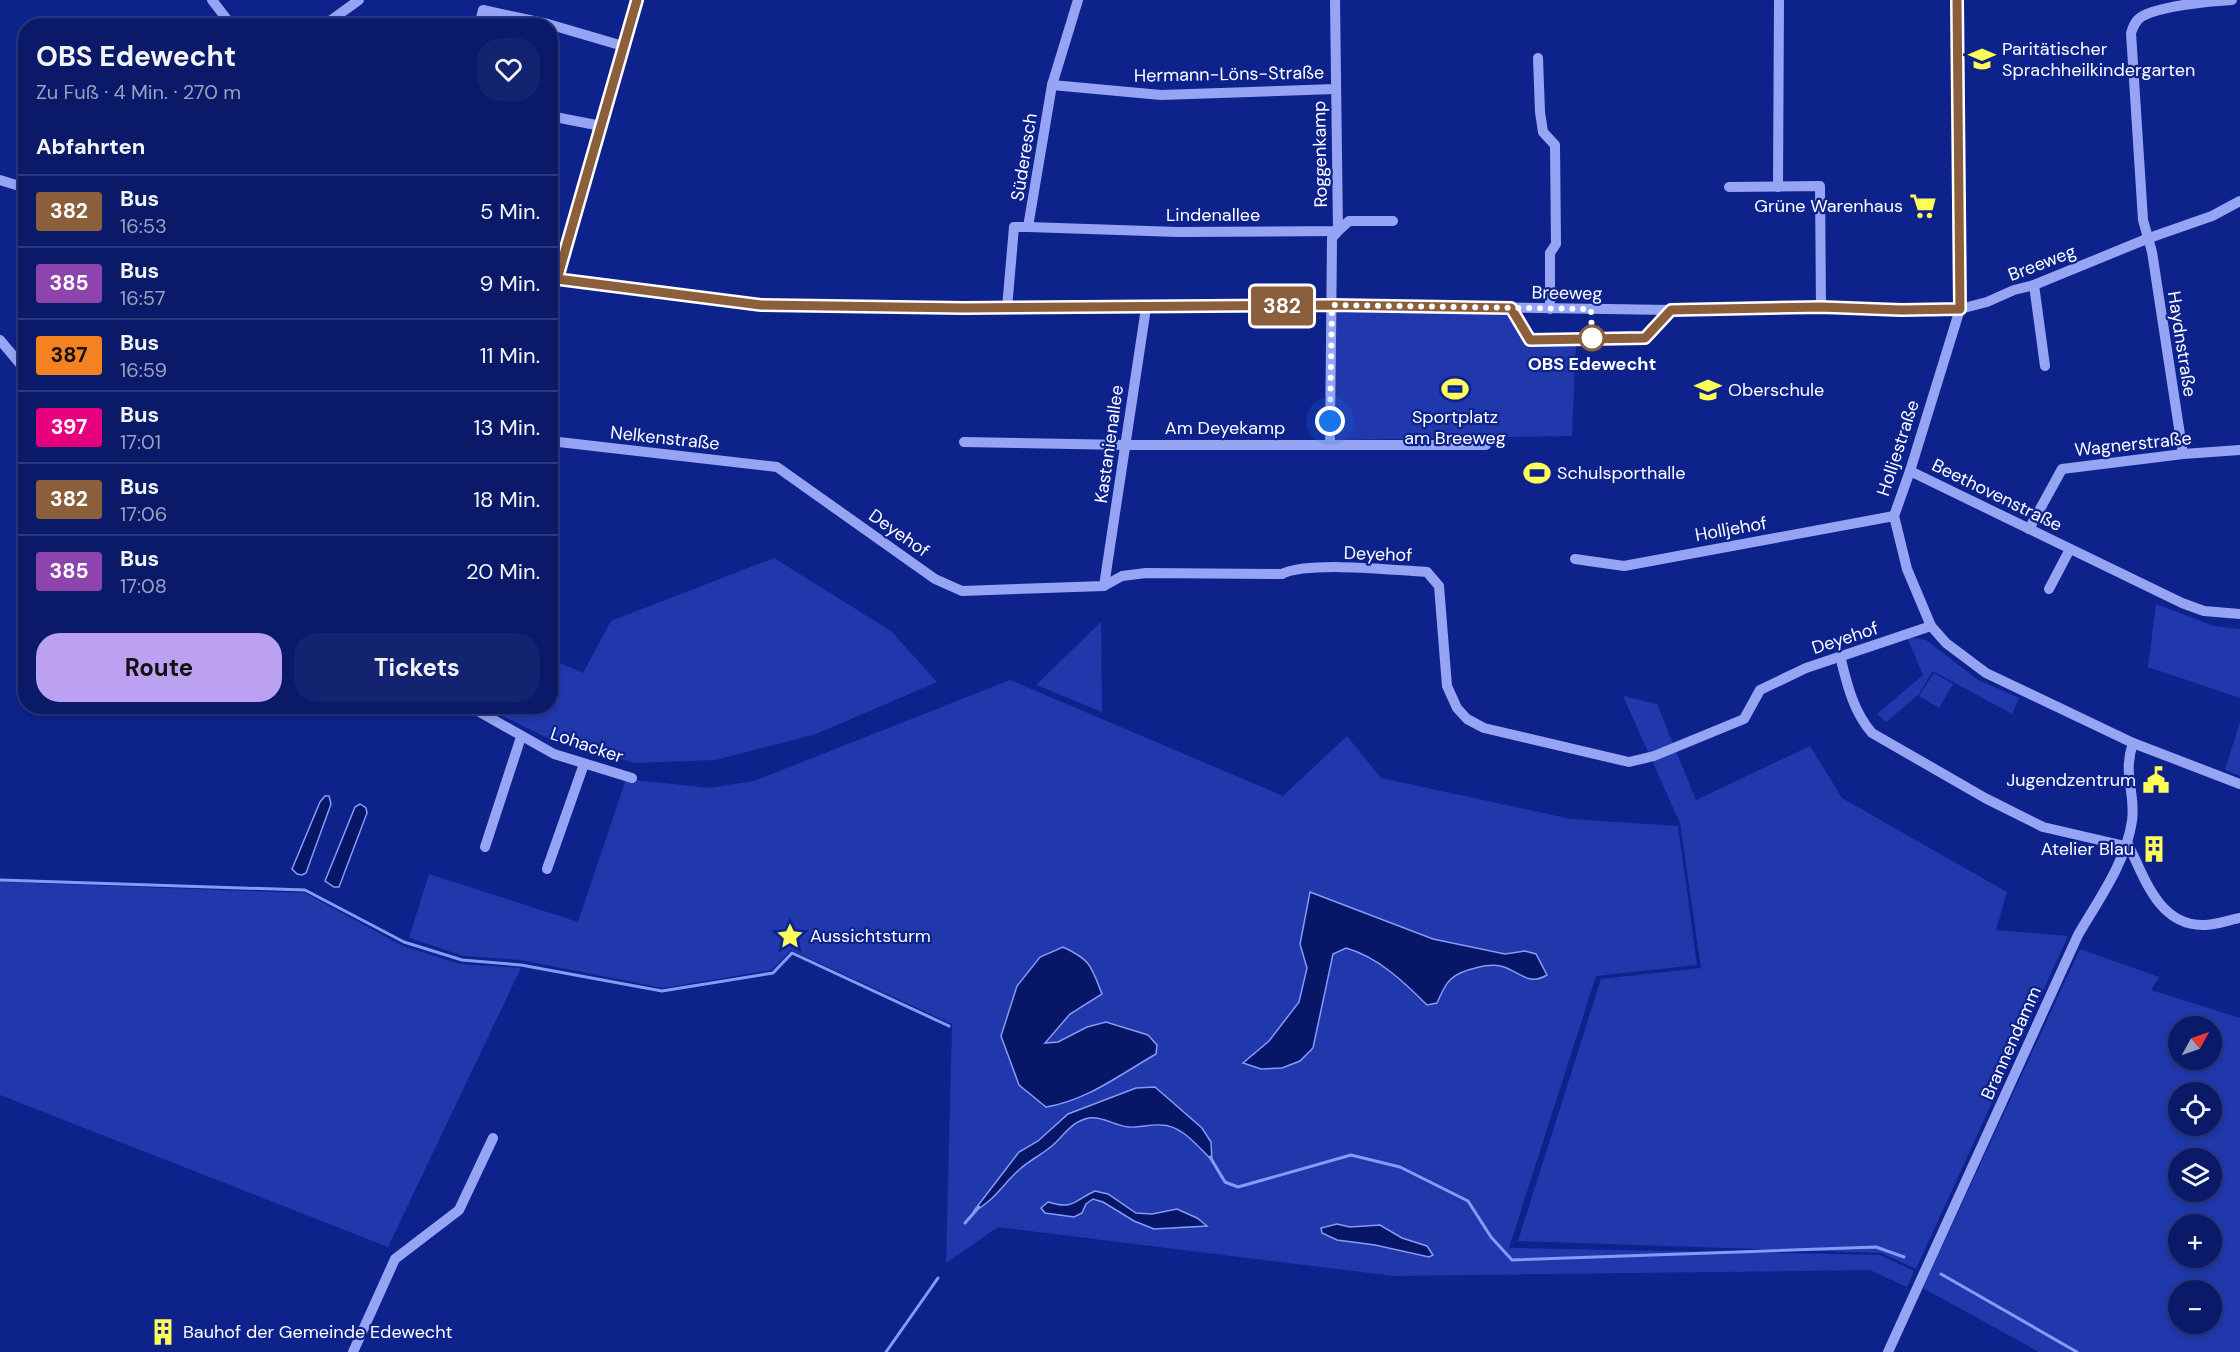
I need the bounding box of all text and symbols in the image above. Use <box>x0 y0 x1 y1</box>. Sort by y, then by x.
place label: Paritätischer Sprachheilkindergarten <box>2002 37 2195 82</box>
text: OBS Edewecht <box>36 38 236 75</box>
button: heart <box>477 38 540 101</box>
school or university icon: Paritätischer Sprachheilkindergarten <box>1967 44 1997 74</box>
street label: Hermann-Löns-Straße <box>1134 60 1324 88</box>
text: Zu Fuß · 4 Min. · 270 m <box>36 79 241 105</box>
street label: Roggenkamp <box>1307 100 1333 208</box>
street label: Süderesch <box>1005 111 1043 203</box>
text: Abfahrten <box>36 132 145 161</box>
text: Bus <box>120 184 159 213</box>
supermarket icon: Grüne Warenhaus <box>1908 191 1938 221</box>
place label: Grüne Warenhaus <box>1754 194 1903 218</box>
text: 382 <box>50 197 88 225</box>
text: 5 Min. <box>480 197 540 226</box>
street label: Lindenallee <box>1166 203 1260 227</box>
text: 16:53 <box>120 213 167 239</box>
street label: Breeweg <box>2005 239 2079 287</box>
text: Bus <box>120 256 159 285</box>
text: 385 <box>49 269 89 297</box>
text: 9 Min. <box>480 269 540 298</box>
street label: Breeweg <box>1531 280 1603 306</box>
text: 16:57 <box>120 285 165 311</box>
line badge: 382 <box>1248 286 1316 326</box>
street label: Haydnstraße <box>2162 289 2202 399</box>
text: 382 <box>1263 292 1301 320</box>
marker: OBS Edewecht <box>1579 325 1605 351</box>
text: Bus <box>120 328 159 357</box>
text: 387 <box>50 341 88 369</box>
text: 11 Min. <box>480 341 540 370</box>
place label: OBS Edewecht <box>1528 352 1656 376</box>
text: 16:59 <box>120 357 167 383</box>
sports icon: Sportplatz am Breeweg <box>1440 374 1470 404</box>
school or university icon: Oberschule <box>1693 375 1723 405</box>
place label: Oberschule <box>1728 378 1824 402</box>
street label: Kastanienallee <box>1089 383 1129 505</box>
street label: Holljestraße <box>1871 397 1925 499</box>
text: Bus <box>120 400 159 429</box>
place label: Sportplatz am Breeweg <box>1404 405 1506 450</box>
your location <box>1315 406 1345 436</box>
text: 397 <box>51 413 87 441</box>
text: 13 Min. <box>474 413 540 442</box>
street label: Am Deyekamp <box>1165 416 1285 440</box>
street label: Nelkenstraße <box>609 420 721 456</box>
street label: Wagnerstraße <box>2073 426 2193 462</box>
text: 17:01 <box>120 429 161 455</box>
street label: Beethovenstraße <box>1928 453 2066 537</box>
sports icon: Schulsporthalle <box>1522 458 1552 488</box>
place label: Schulsporthalle <box>1557 461 1686 485</box>
text: Bus <box>120 472 159 501</box>
text: 382 <box>50 485 88 513</box>
text: 18 Min. <box>473 485 540 514</box>
text: 17:06 <box>120 501 167 527</box>
street label: Deyehof <box>864 503 934 563</box>
street label: Holljehof <box>1693 511 1769 547</box>
street label: Deyehof <box>1343 541 1413 567</box>
text: Bus <box>120 544 159 573</box>
text: 385 <box>49 557 89 585</box>
text: 20 Min. <box>466 557 540 586</box>
text: 17:08 <box>120 573 167 599</box>
street label: Deyehof <box>1809 616 1881 660</box>
button: Route <box>36 633 282 702</box>
button: Tickets <box>294 633 540 702</box>
street label: Lohacker <box>547 721 627 769</box>
public building icon: Jugendzentrum <box>2141 765 2171 795</box>
place label: Jugendzentrum <box>2006 768 2136 792</box>
building icon: Atelier Blau <box>2139 834 2169 864</box>
place label: Atelier Blau <box>2041 837 2134 861</box>
place icon: Aussichtsturm <box>775 921 805 951</box>
place label: Aussichtsturm <box>810 924 931 948</box>
street label: Brannendamm <box>1975 983 2047 1103</box>
north arrow <box>2168 1016 2222 1070</box>
map controls <box>2168 1016 2222 1334</box>
button: locate <box>2168 1082 2222 1136</box>
button: layers <box>2168 1148 2222 1202</box>
button: + <box>2168 1214 2222 1268</box>
button: − <box>2168 1280 2222 1334</box>
building icon: Bauhof der Gemeinde Edewecht <box>148 1317 178 1347</box>
place label: Bauhof der Gemeinde Edewecht <box>183 1320 453 1344</box>

